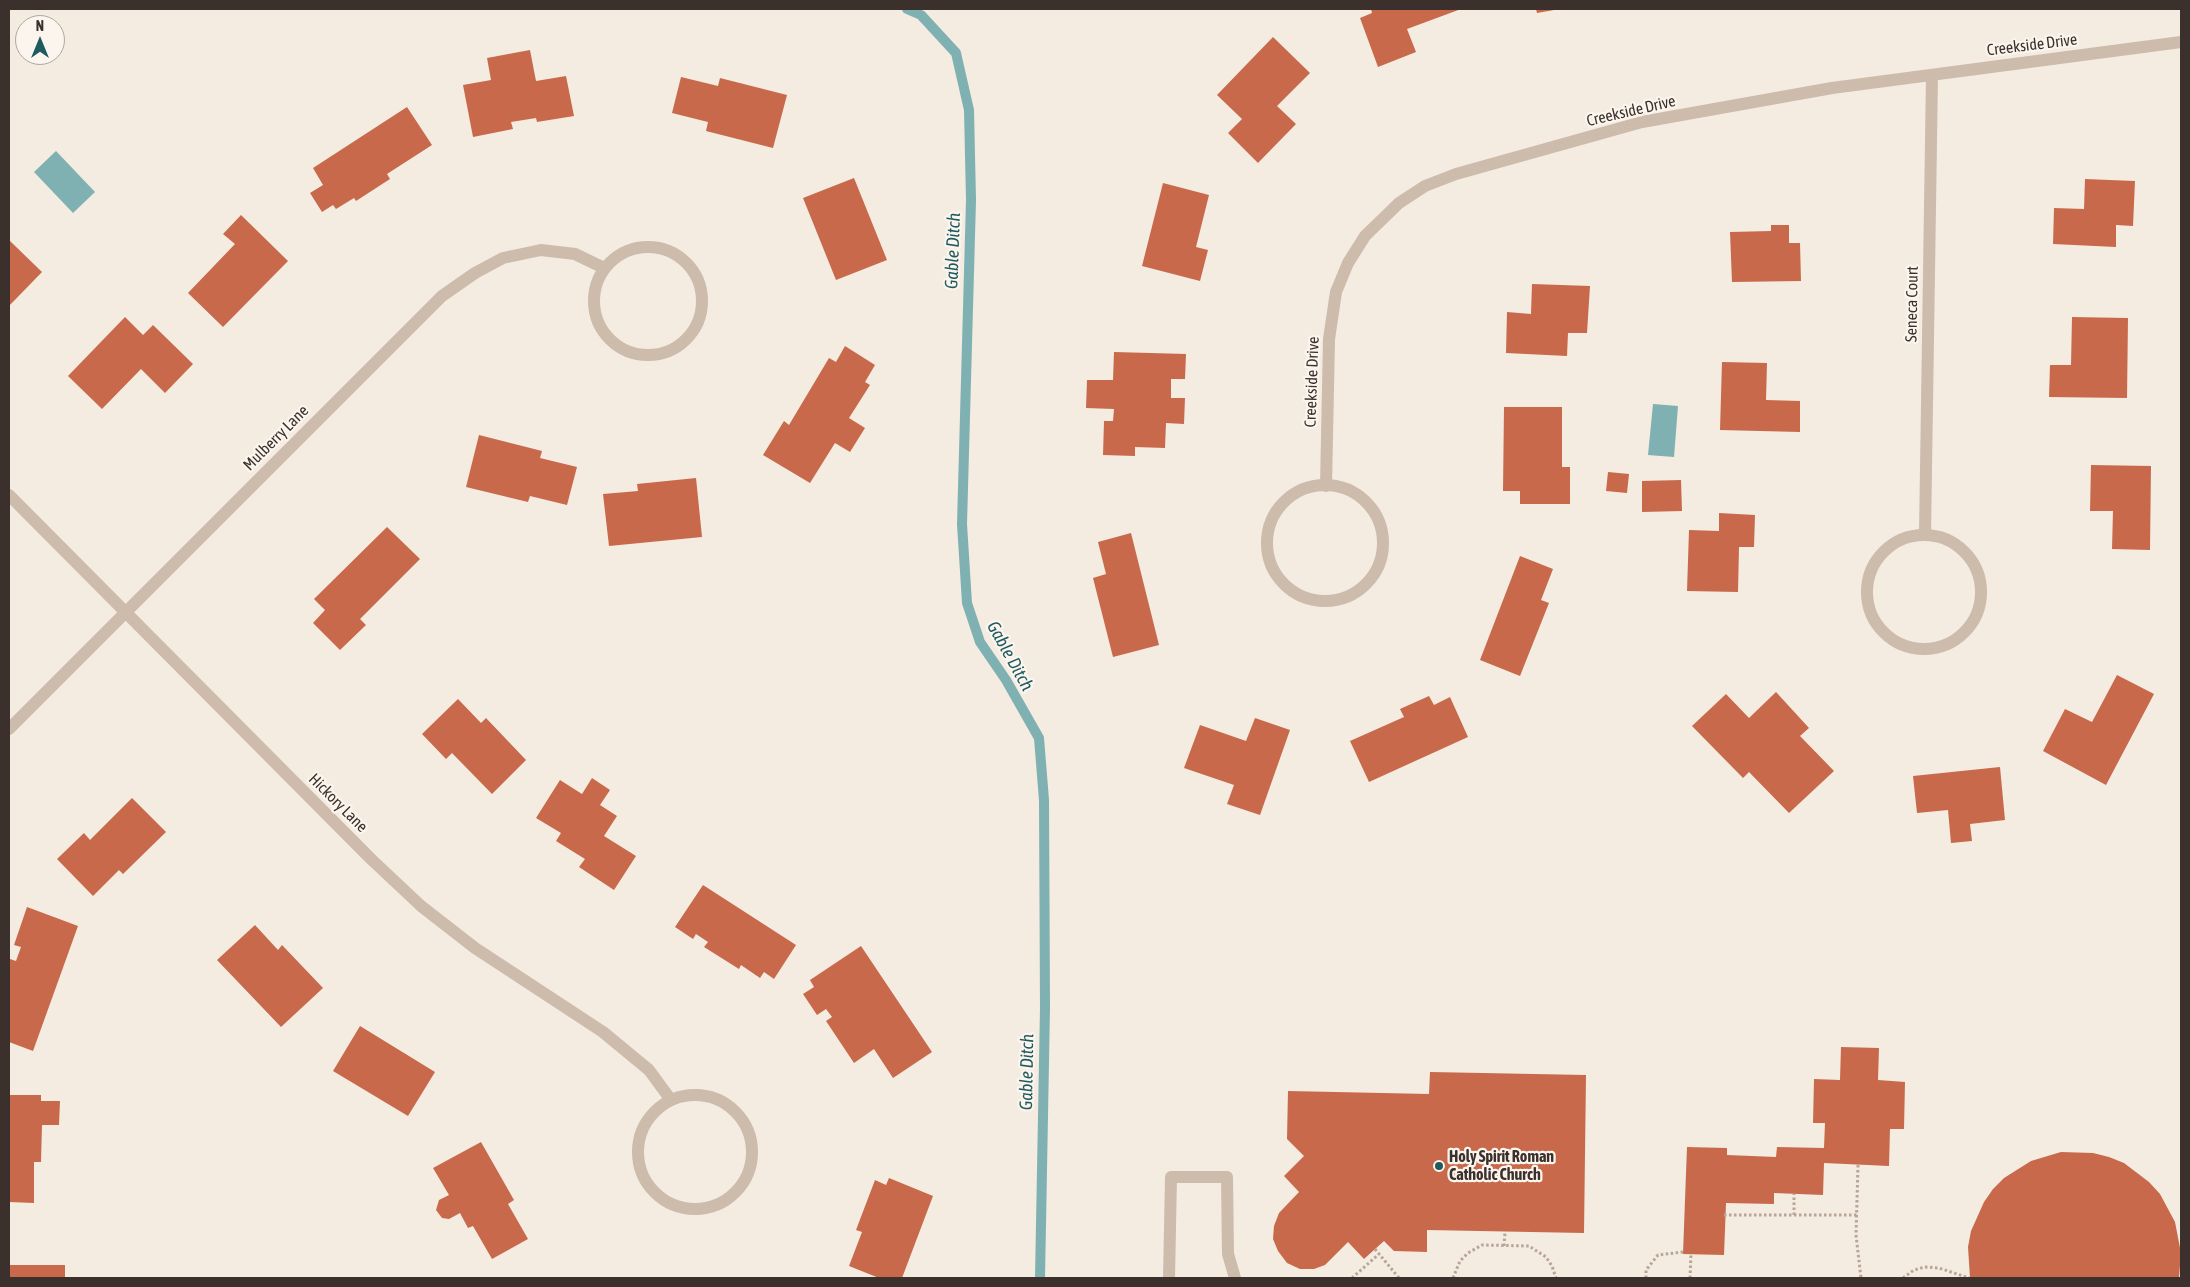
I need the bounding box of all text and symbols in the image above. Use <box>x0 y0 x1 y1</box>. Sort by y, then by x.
north arrow <box>15 15 65 65</box>
text: N <box>36 18 44 34</box>
street label: Creekside Drive <box>1986 30 2078 60</box>
street label: Creekside Drive <box>1585 91 1677 131</box>
water label: Gable Ditch <box>941 213 965 289</box>
street label: Seneca Court <box>1902 266 1922 342</box>
street label: Creekside Drive <box>1301 336 1323 428</box>
street label: Mulberry Lane <box>239 401 313 475</box>
water label: Gable Ditch <box>982 617 1038 695</box>
street label: Hickory Lane <box>305 770 371 836</box>
water label: Gable Ditch <box>1016 1034 1038 1110</box>
place label: Holy Spirit Roman Catholic Church <box>1449 1147 1554 1185</box>
marker: Holy Spirit Roman Catholic Church <box>1433 1160 1445 1172</box>

